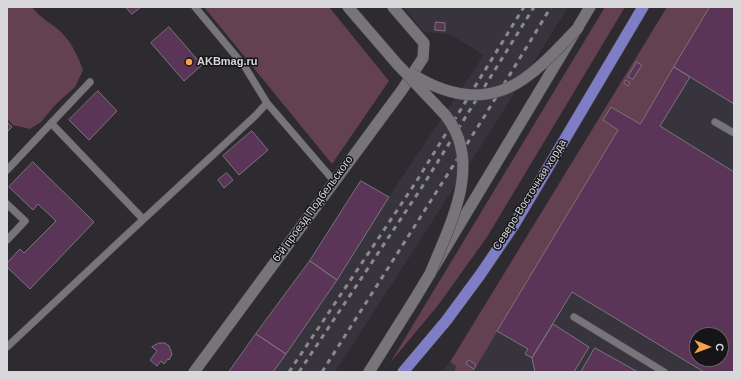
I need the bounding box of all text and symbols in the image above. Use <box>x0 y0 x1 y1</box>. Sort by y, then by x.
place label: AKBmag.ru <box>197 55 258 69</box>
marker: AKBmag.ru <box>184 57 194 67</box>
street label: Северо-Восточная хорда <box>490 137 570 253</box>
street label: 6-й проезд Подбельского <box>270 153 356 265</box>
north arrow <box>689 327 729 367</box>
text: С <box>714 343 726 351</box>

